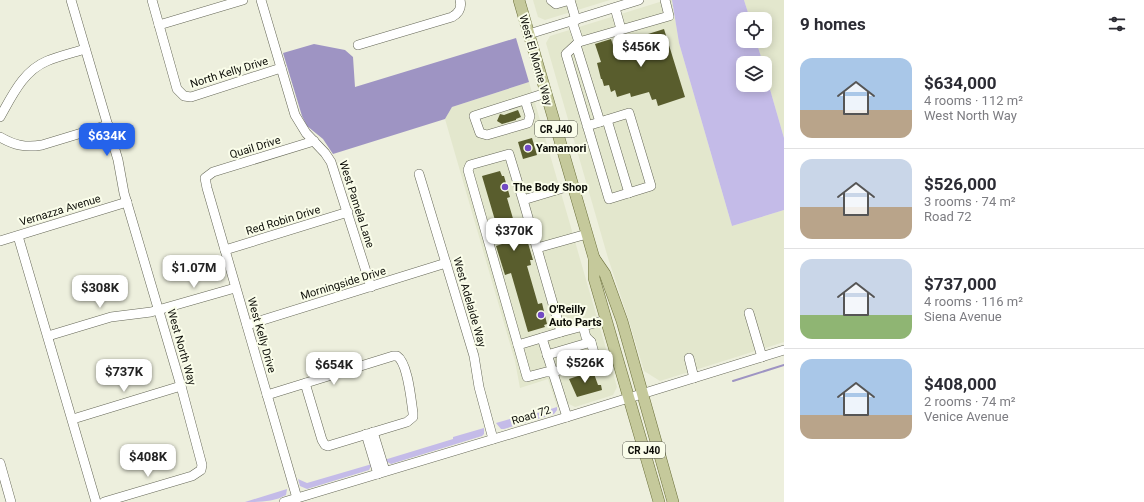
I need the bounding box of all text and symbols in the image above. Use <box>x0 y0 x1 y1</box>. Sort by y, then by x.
map controls <box>736 12 772 92</box>
button: locate <box>736 12 772 48</box>
street label: West El Monte Way <box>516 13 555 108</box>
icon: filters <box>1106 13 1128 35</box>
text: 9 homes <box>800 14 866 34</box>
pin: $456K <box>613 34 669 68</box>
text: $456K <box>622 39 660 54</box>
street label: North Kelly Drive <box>188 54 270 91</box>
button: layers <box>736 56 772 92</box>
text: $634,000 <box>924 73 996 93</box>
icon: home <box>832 74 880 122</box>
text: 4 rooms · 112 m² <box>924 93 1023 108</box>
text: West North Way <box>924 108 1017 123</box>
road number: CR J40 <box>535 121 577 137</box>
pin: $634K <box>79 123 135 157</box>
text: $634K <box>88 128 126 143</box>
street label: Quail Drive <box>228 134 282 161</box>
place label: Yamamori <box>536 142 587 155</box>
marker: Yamamori <box>523 143 533 153</box>
street label: West Pamela Lane <box>336 159 377 250</box>
text: $526,000 <box>924 174 996 194</box>
icon: home <box>832 175 880 223</box>
place label: The Body Shop <box>513 181 588 194</box>
marker: The Body Shop <box>500 182 510 192</box>
street label: Vernazza Avenue <box>18 192 102 229</box>
text: 3 rooms · 74 m² <box>924 194 1016 209</box>
street label: Red Robin Drive <box>244 203 322 238</box>
text: Road 72 <box>924 209 972 224</box>
pin: $370K <box>486 218 542 252</box>
text: $370K <box>495 223 533 238</box>
pin: $1.07M <box>161 255 227 289</box>
street label: West Adelaide Way <box>450 255 489 350</box>
text: $1.07M <box>172 260 217 275</box>
street label: Morningside Drive <box>299 264 387 303</box>
text: $737,000 <box>924 274 996 294</box>
pin: $308K <box>72 275 128 309</box>
icon: home <box>832 275 880 323</box>
text: $308K <box>81 280 119 295</box>
text: 4 rooms · 116 m² <box>924 294 1023 309</box>
street label: West Kelly Drive <box>245 296 279 375</box>
place label: O'Reilly Auto Parts <box>549 303 602 329</box>
street label: West North Way <box>164 308 199 387</box>
text: Siena Avenue <box>924 309 1002 324</box>
marker: O'Reilly Auto Parts <box>536 310 546 320</box>
pin: $526K <box>557 350 613 384</box>
pin: $654K <box>306 352 362 386</box>
text: $526K <box>566 355 604 370</box>
text: $654K <box>315 357 353 372</box>
pin: $737K <box>96 359 152 393</box>
text: $737K <box>105 364 143 379</box>
text: $408,000 <box>924 374 996 394</box>
icon: home <box>832 375 880 423</box>
text: 2 rooms · 74 m² <box>924 394 1016 409</box>
street label: Road 72 <box>510 403 552 428</box>
text: Venice Avenue <box>924 409 1009 424</box>
road number: CR J40 <box>623 442 665 458</box>
pin: $408K <box>120 444 176 478</box>
text: $408K <box>129 449 167 464</box>

